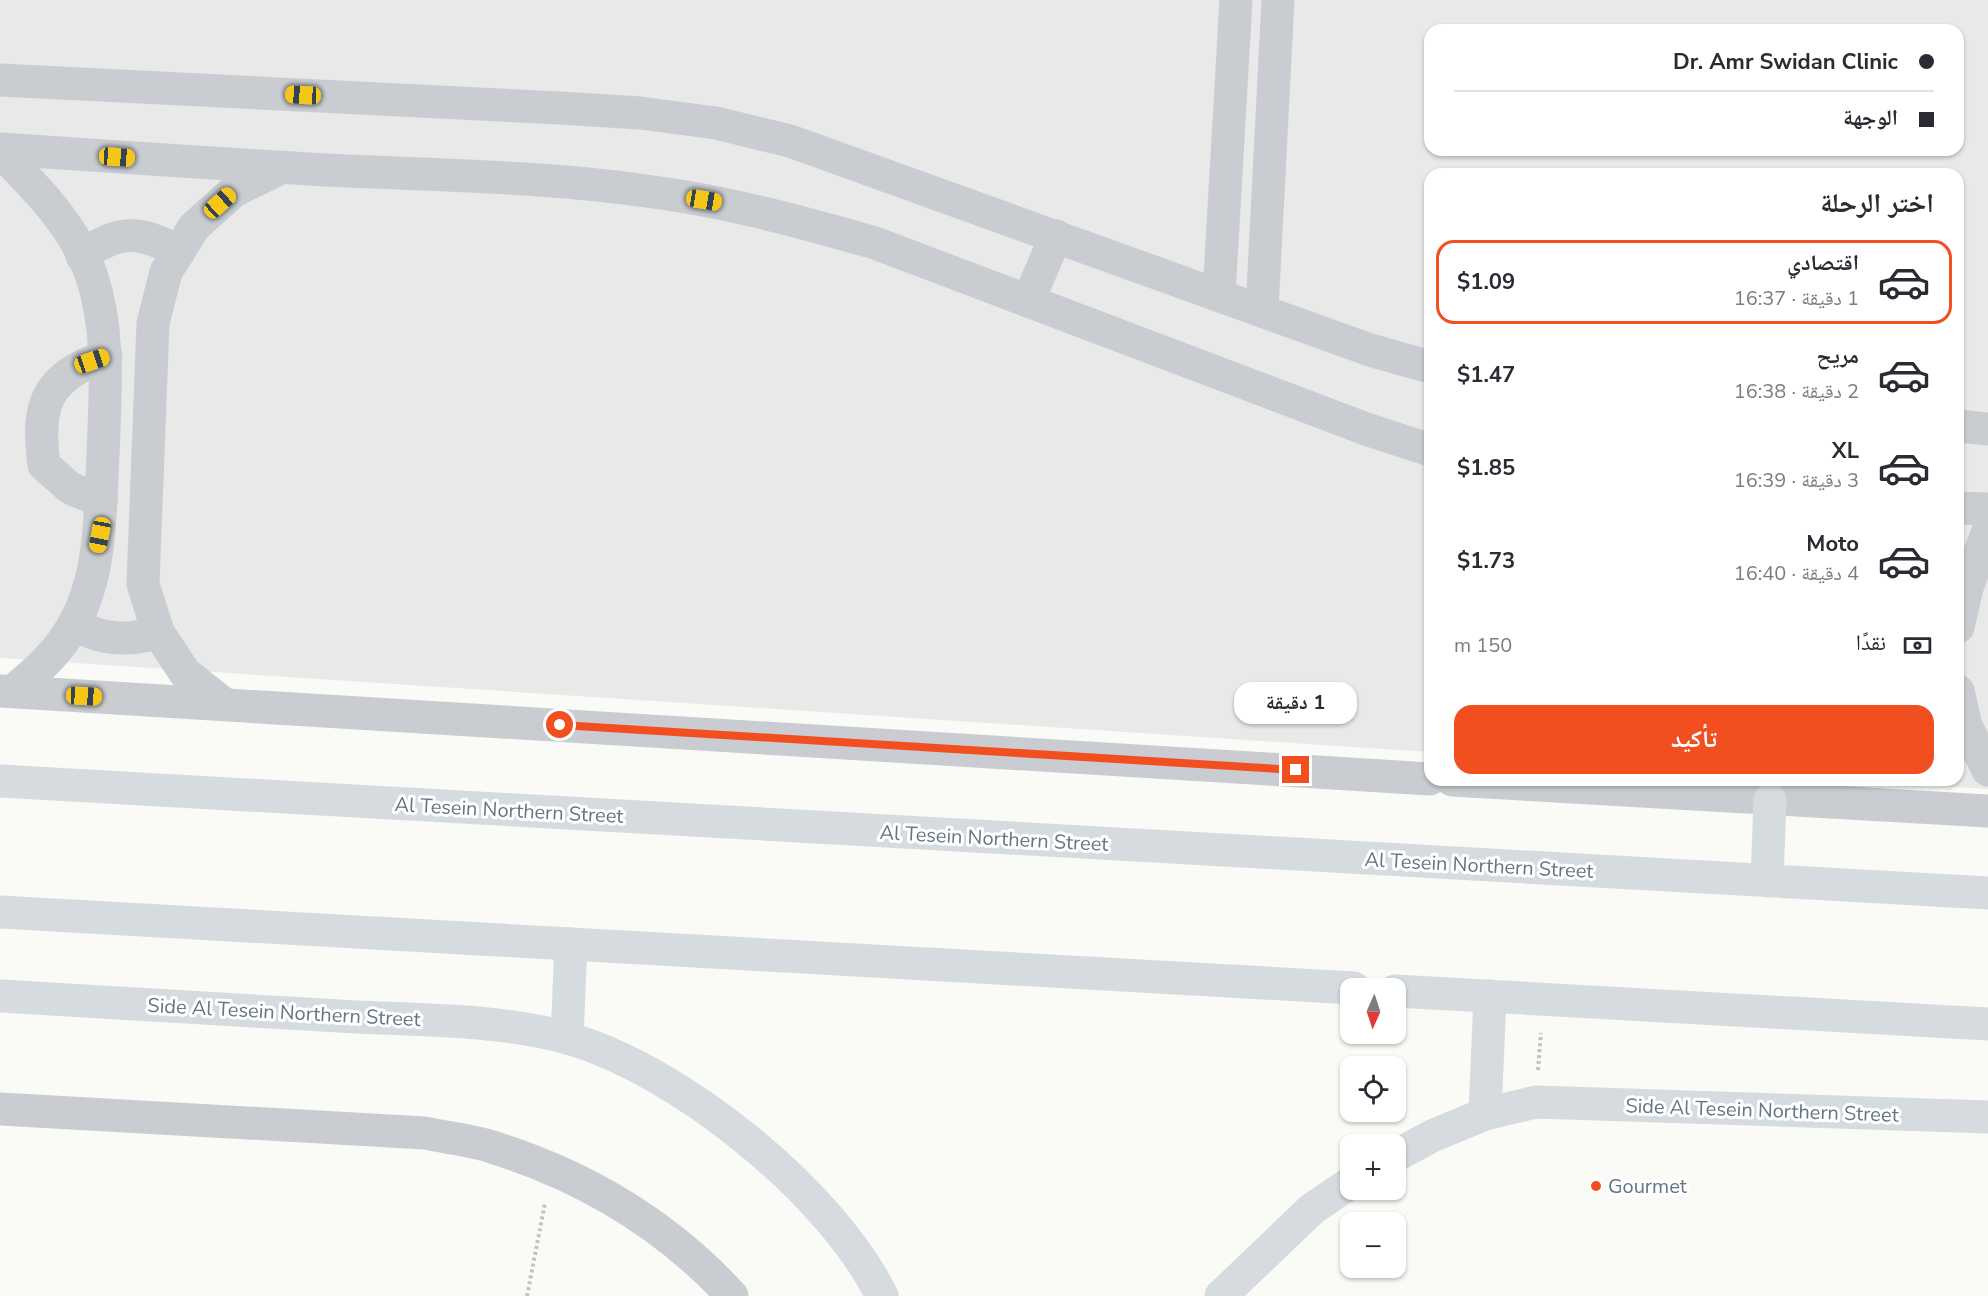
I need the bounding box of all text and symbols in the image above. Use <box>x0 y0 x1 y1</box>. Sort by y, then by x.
text: Dr. Amr Swidan Clinic <box>1673 47 1898 77</box>
car <box>285 85 321 105</box>
text: الوجهة <box>1843 103 1898 133</box>
car <box>98 147 136 167</box>
car <box>201 184 239 222</box>
text: اختر الرحلة <box>1820 185 1934 222</box>
car <box>685 188 723 212</box>
text: اقتصادي <box>1787 248 1859 278</box>
icon: car <box>1877 255 1931 309</box>
text: $1.09 <box>1457 267 1515 297</box>
text: 1 دقيقة · 16:37 <box>1734 285 1859 312</box>
text: مريح <box>1816 341 1859 371</box>
car <box>72 347 112 375</box>
icon: car <box>1877 348 1931 402</box>
text: $1.47 <box>1457 360 1515 390</box>
text: 2 دقيقة · 16:38 <box>1734 378 1859 405</box>
text: XL <box>1832 436 1859 466</box>
icon: car <box>1877 441 1931 495</box>
text: $1.85 <box>1457 453 1515 483</box>
text: 3 دقيقة · 16:39 <box>1734 467 1859 494</box>
car <box>88 516 112 554</box>
text: Moto <box>1806 529 1859 559</box>
icon: car <box>1877 534 1931 588</box>
text: $1.73 <box>1457 546 1515 576</box>
text: 4 دقيقة · 16:40 <box>1734 560 1859 587</box>
text: نقدًا <box>1856 628 1886 658</box>
icon: cash <box>1901 629 1934 662</box>
text: 150 m <box>1454 632 1512 659</box>
callout: 1 دقيقة <box>1234 683 1358 725</box>
car <box>66 686 102 706</box>
text: 1 دقيقة <box>1266 689 1325 716</box>
button: تأكيد <box>1454 705 1934 774</box>
route start <box>546 711 573 738</box>
route end <box>1282 756 1309 783</box>
street label: Al Tesein Northern Street <box>394 791 625 830</box>
street label: Al Tesein Northern Street <box>879 819 1110 858</box>
street label: Al Tesein Northern Street <box>1364 846 1595 885</box>
north arrow <box>1340 978 1406 1044</box>
map controls <box>1340 978 1406 1278</box>
street label: Side Al Tesein Northern Street <box>147 992 422 1033</box>
button: locate <box>1340 1056 1406 1122</box>
street label: Side Al Tesein Northern Street <box>1625 1092 1900 1129</box>
button: + <box>1340 1134 1406 1200</box>
place label: Gourmet <box>1608 1173 1688 1200</box>
marker: Gourmet <box>1589 1179 1603 1193</box>
button: − <box>1340 1212 1406 1278</box>

